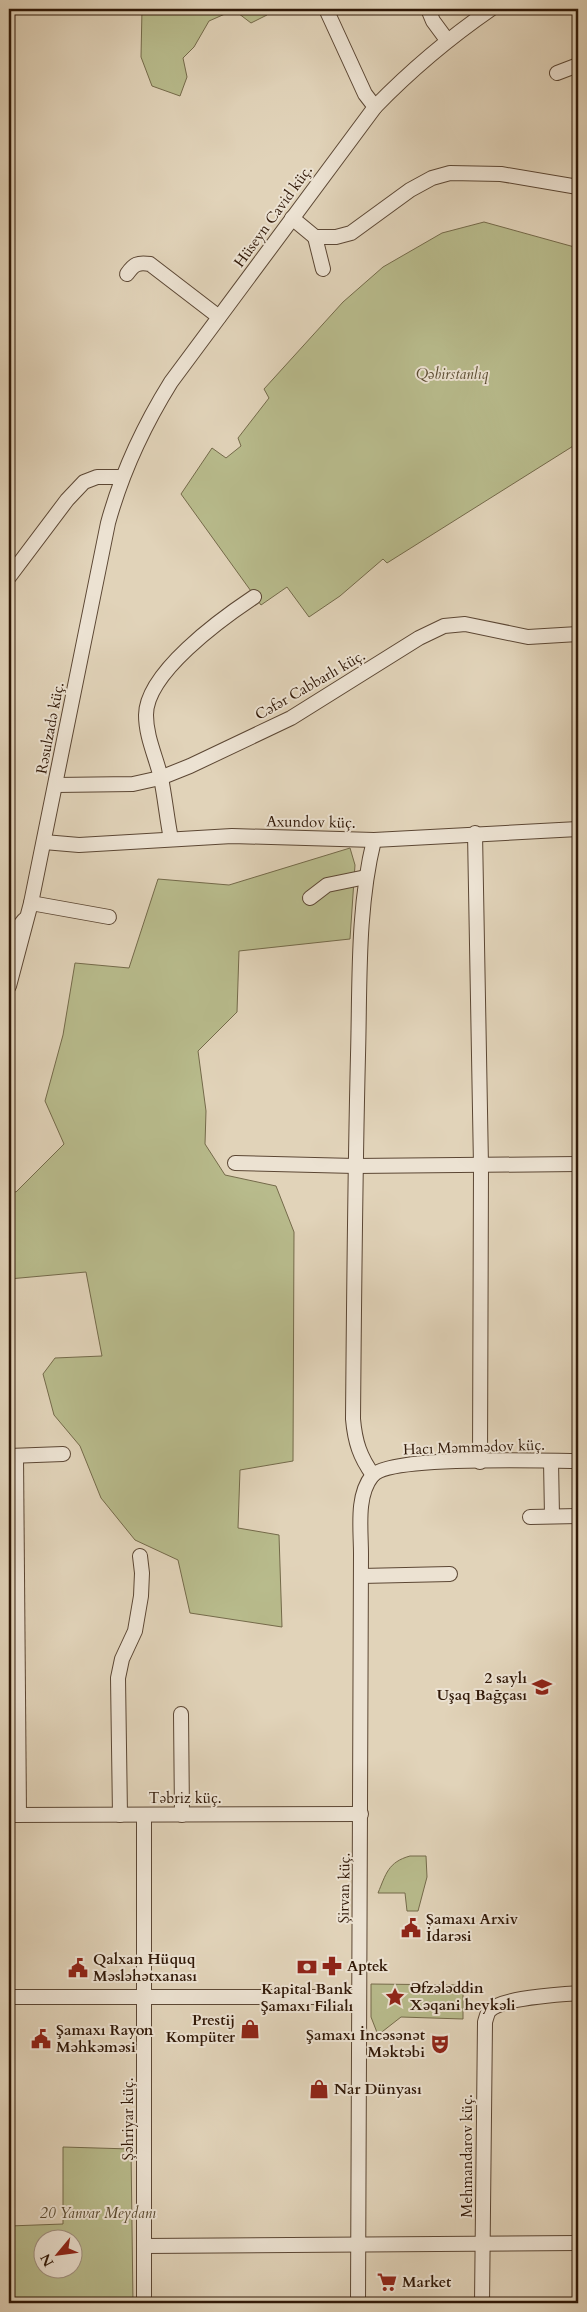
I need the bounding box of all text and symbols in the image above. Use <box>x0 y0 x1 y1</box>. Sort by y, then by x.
street label: Hüseyn Cavid küç. <box>229 161 317 271</box>
park label: Qəbirstanlıq <box>416 364 489 384</box>
street label: Cəfər Cabbarlı küç. <box>251 645 369 725</box>
street label: Rəsulzadə küç. <box>31 680 69 776</box>
street label: Axundov küç. <box>266 811 356 833</box>
street label: Hacı Məmmədov küç. <box>403 1435 545 1459</box>
place label: 2 saylı Uşaq Bağçası <box>437 1668 527 1705</box>
school or university icon: 2 saylı Uşaq Bağçası <box>531 1676 553 1698</box>
street label: Təbriz küç. <box>148 1788 222 1808</box>
street label: Şirvan küç. <box>333 1852 355 1924</box>
place label: Şamaxı Arxiv İdarəsi <box>426 1909 519 1946</box>
public building icon: Şamaxı Arxiv İdarəsi <box>400 1917 422 1939</box>
place label: Qalxan Hüquq Məsləhətxanası <box>93 1949 197 1986</box>
pharmacy icon: Aptek <box>321 1955 343 1977</box>
bank icon: Kapital Bank Şamaxı Filialı <box>296 1956 318 1978</box>
place label: Aptek <box>347 1956 389 1976</box>
public building icon: Qalxan Hüquq Məsləhətxanası <box>67 1957 89 1979</box>
place label: Əfzələddin Xəqani heykəli <box>410 1978 516 2015</box>
place label: Kapital Bank Şamaxı Filialı <box>261 1979 354 2016</box>
place icon: Əfzələddin Xəqani heykəli <box>384 1986 406 2008</box>
place label: Prestij Kompüter <box>166 2010 236 2047</box>
shop icon: Prestij Kompüter <box>239 2018 261 2040</box>
place label: Şamaxı Rayon Məhkəməsi <box>56 2020 154 2057</box>
place label: Şamaxı İncəsənət Məktəbi <box>306 2025 426 2062</box>
public building icon: Şamaxı Rayon Məhkəməsi <box>30 2028 52 2050</box>
theatre icon: Şamaxı İncəsənət Məktəbi <box>429 2033 451 2055</box>
street label: Şəhriyar küç. <box>118 2077 138 2161</box>
shop icon: Nar Dünyası <box>308 2078 330 2100</box>
place label: Nar Dünyası <box>334 2079 422 2099</box>
street label: Mehmandarov küç. <box>457 2094 477 2218</box>
park label: 20 Yanvar Meydanı <box>39 2203 156 2223</box>
north arrow <box>32 2230 82 2280</box>
text: N <box>36 2250 58 2270</box>
supermarket icon: Market <box>376 2271 398 2293</box>
place label: Market <box>402 2272 452 2292</box>

